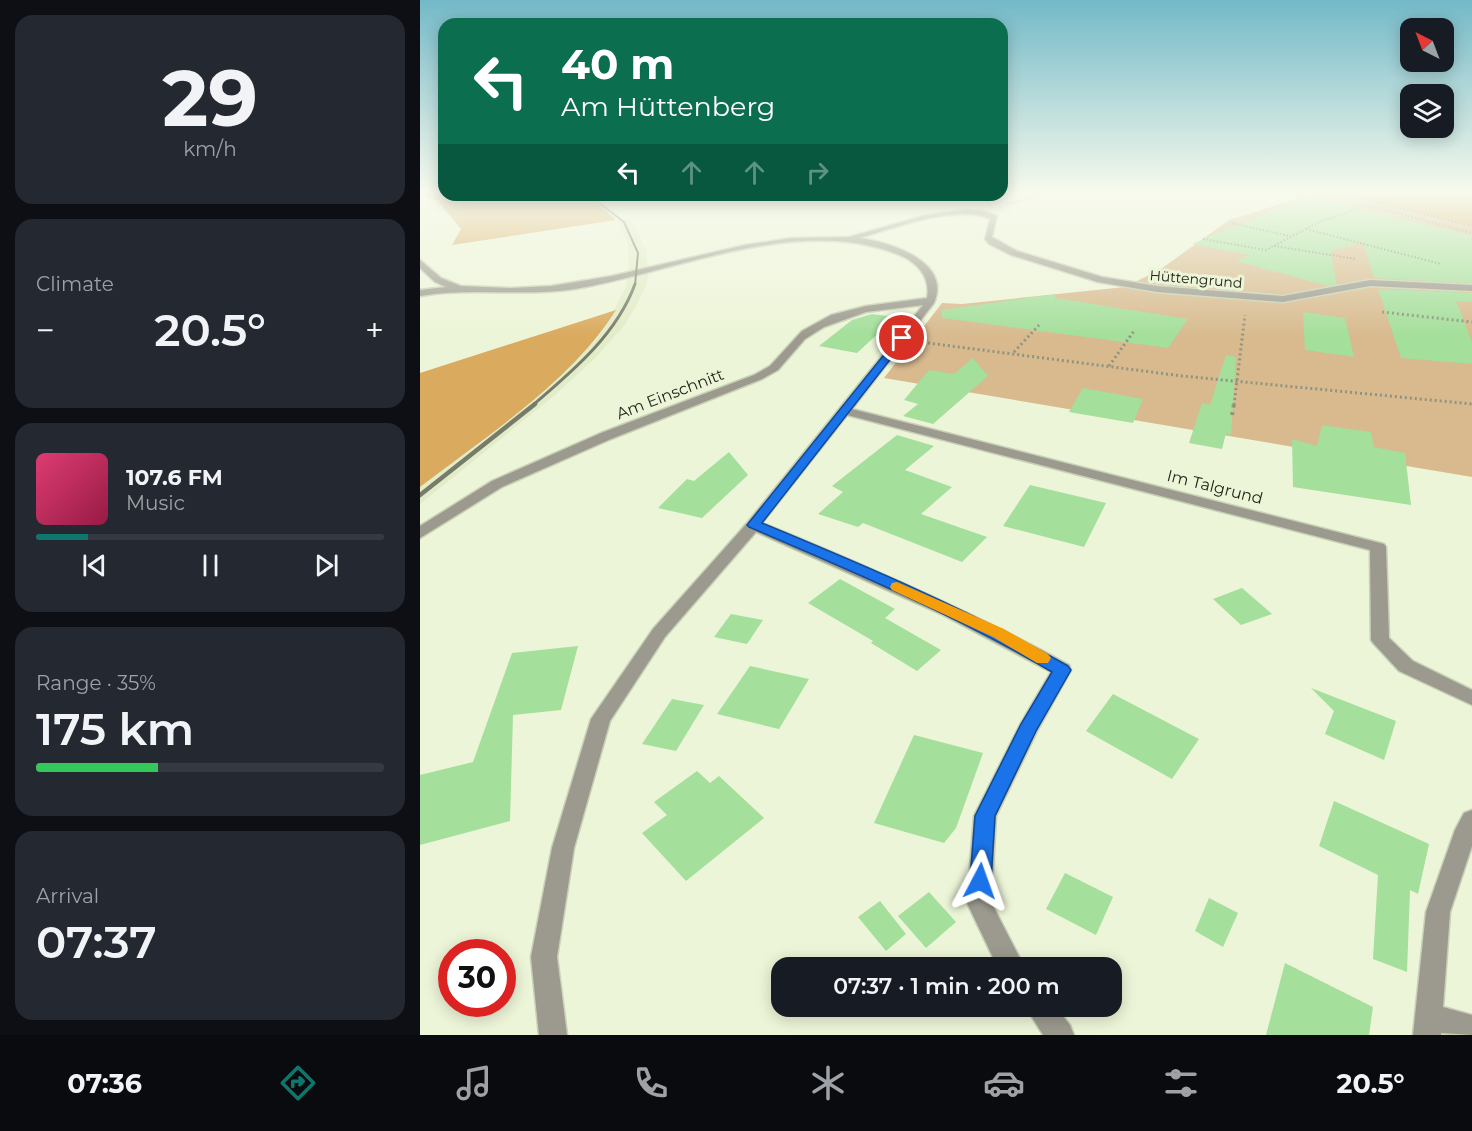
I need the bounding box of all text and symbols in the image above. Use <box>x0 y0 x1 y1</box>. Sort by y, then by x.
north arrow <box>1400 18 1454 72</box>
map controls <box>1400 18 1454 138</box>
text: 40 m <box>561 38 674 90</box>
icon: left <box>462 42 540 120</box>
text: 29 <box>162 50 258 146</box>
button: layers <box>1400 84 1454 138</box>
text: Am Hüttenberg <box>561 90 775 123</box>
text: km/h <box>183 137 237 161</box>
icon: left <box>612 156 645 189</box>
icon: ahead <box>675 156 708 189</box>
icon: ahead <box>738 156 771 189</box>
icon: right <box>801 156 834 189</box>
street label: Hüttengrund <box>1149 266 1243 292</box>
text: Climate <box>36 272 114 296</box>
text: 20.5° <box>154 302 266 357</box>
text: − <box>36 310 55 350</box>
text: + <box>365 310 384 350</box>
pin <box>876 312 927 363</box>
icon: arrive <box>885 321 918 354</box>
street label: Am Einschnitt <box>614 365 727 423</box>
text: 107.6 FM <box>126 464 223 491</box>
street label: Im Talgrund <box>1165 466 1265 508</box>
text: Music <box>126 491 185 515</box>
icon: previous <box>78 549 111 582</box>
icon: pause <box>194 549 227 582</box>
icon: next <box>310 549 343 582</box>
text: Range · 35% <box>36 671 156 695</box>
text: 175 km <box>36 701 194 756</box>
position arrow <box>948 849 1012 913</box>
text: Arrival <box>36 884 99 908</box>
text: 07:37 <box>36 914 157 969</box>
speed limit sign: 30 <box>438 939 516 1017</box>
text: 07:37 · 1 min · 200 m <box>833 973 1060 1000</box>
icon: directions <box>277 1062 319 1104</box>
icon: music <box>453 1062 495 1104</box>
icon: phone <box>630 1062 672 1104</box>
icon: climate <box>807 1062 849 1104</box>
icon: car <box>983 1062 1025 1104</box>
icon: filters <box>1160 1062 1202 1104</box>
text: 07:36 <box>67 1067 142 1100</box>
text: 20.5° <box>1337 1067 1405 1100</box>

